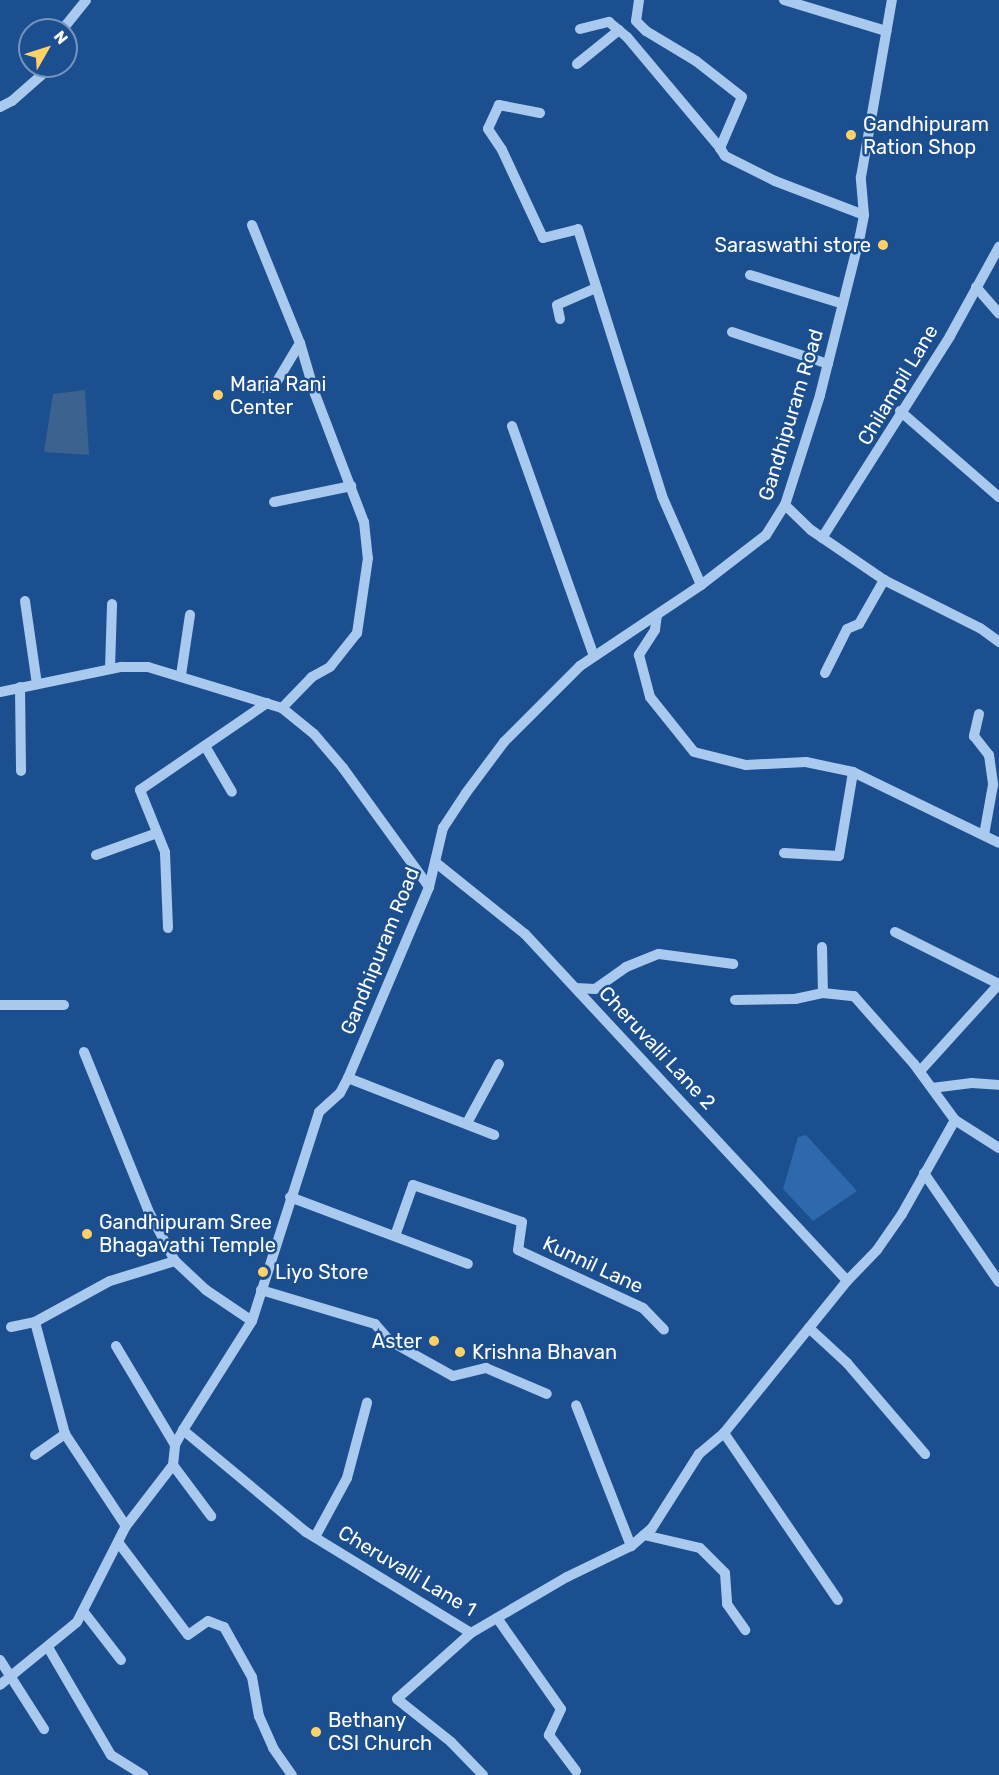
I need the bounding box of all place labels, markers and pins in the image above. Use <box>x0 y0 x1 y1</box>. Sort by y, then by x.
place label: Gandhipuram Ration Shop <box>863 112 989 159</box>
marker: Gandhipuram Ration Shop <box>844 128 858 142</box>
place label: Saraswathi store <box>715 233 871 257</box>
marker: Saraswathi store <box>876 238 890 252</box>
place label: Maria Rani Center <box>230 372 326 419</box>
marker: Maria Rani Center <box>211 388 225 402</box>
place label: Gandhipuram Sree Bhagavathi Temple <box>99 1210 276 1257</box>
marker: Gandhipuram Sree Bhagavathi Temple <box>80 1227 94 1241</box>
place label: Liyo Store <box>275 1260 369 1284</box>
marker: Liyo Store <box>256 1265 270 1279</box>
place label: Aster <box>372 1329 422 1353</box>
marker: Aster <box>427 1334 441 1348</box>
place label: Krishna Bhavan <box>472 1340 617 1364</box>
marker: Krishna Bhavan <box>453 1345 467 1359</box>
place label: Bethany CSI Church <box>328 1708 432 1755</box>
marker: Bethany CSI Church <box>309 1725 323 1739</box>

